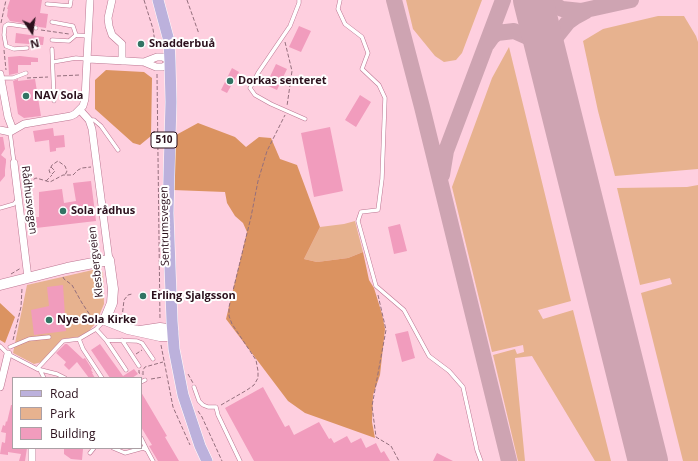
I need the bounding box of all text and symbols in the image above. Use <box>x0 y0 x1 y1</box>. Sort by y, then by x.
north arrow <box>12 12 52 52</box>
text: N <box>29 36 41 52</box>
place label: Snadderbuå <box>149 37 215 51</box>
marker: Snadderbuå <box>136 39 146 49</box>
place label: Dorkas senteret <box>238 74 326 88</box>
marker: Dorkas senteret <box>225 76 235 86</box>
place label: NAV Sola <box>34 89 83 103</box>
marker: NAV Sola <box>21 91 31 101</box>
road number: 510 <box>151 132 177 148</box>
street label: Rådhusvegen <box>18 165 40 235</box>
street label: Sentrumsvegen <box>158 186 172 266</box>
place label: Sola rådhus <box>71 204 135 218</box>
marker: Sola rådhus <box>58 206 68 216</box>
street label: Klesbergveien <box>86 226 106 298</box>
place label: Erling Sjalgsson <box>151 289 236 303</box>
marker: Erling Sjalgsson <box>138 291 148 301</box>
place label: Nye Sola Kirke <box>57 313 136 327</box>
marker: Nye Sola Kirke <box>44 315 54 325</box>
legend <box>12 377 142 449</box>
text: Road <box>50 385 79 402</box>
text: Park <box>50 405 75 422</box>
text: Building <box>50 425 95 442</box>

